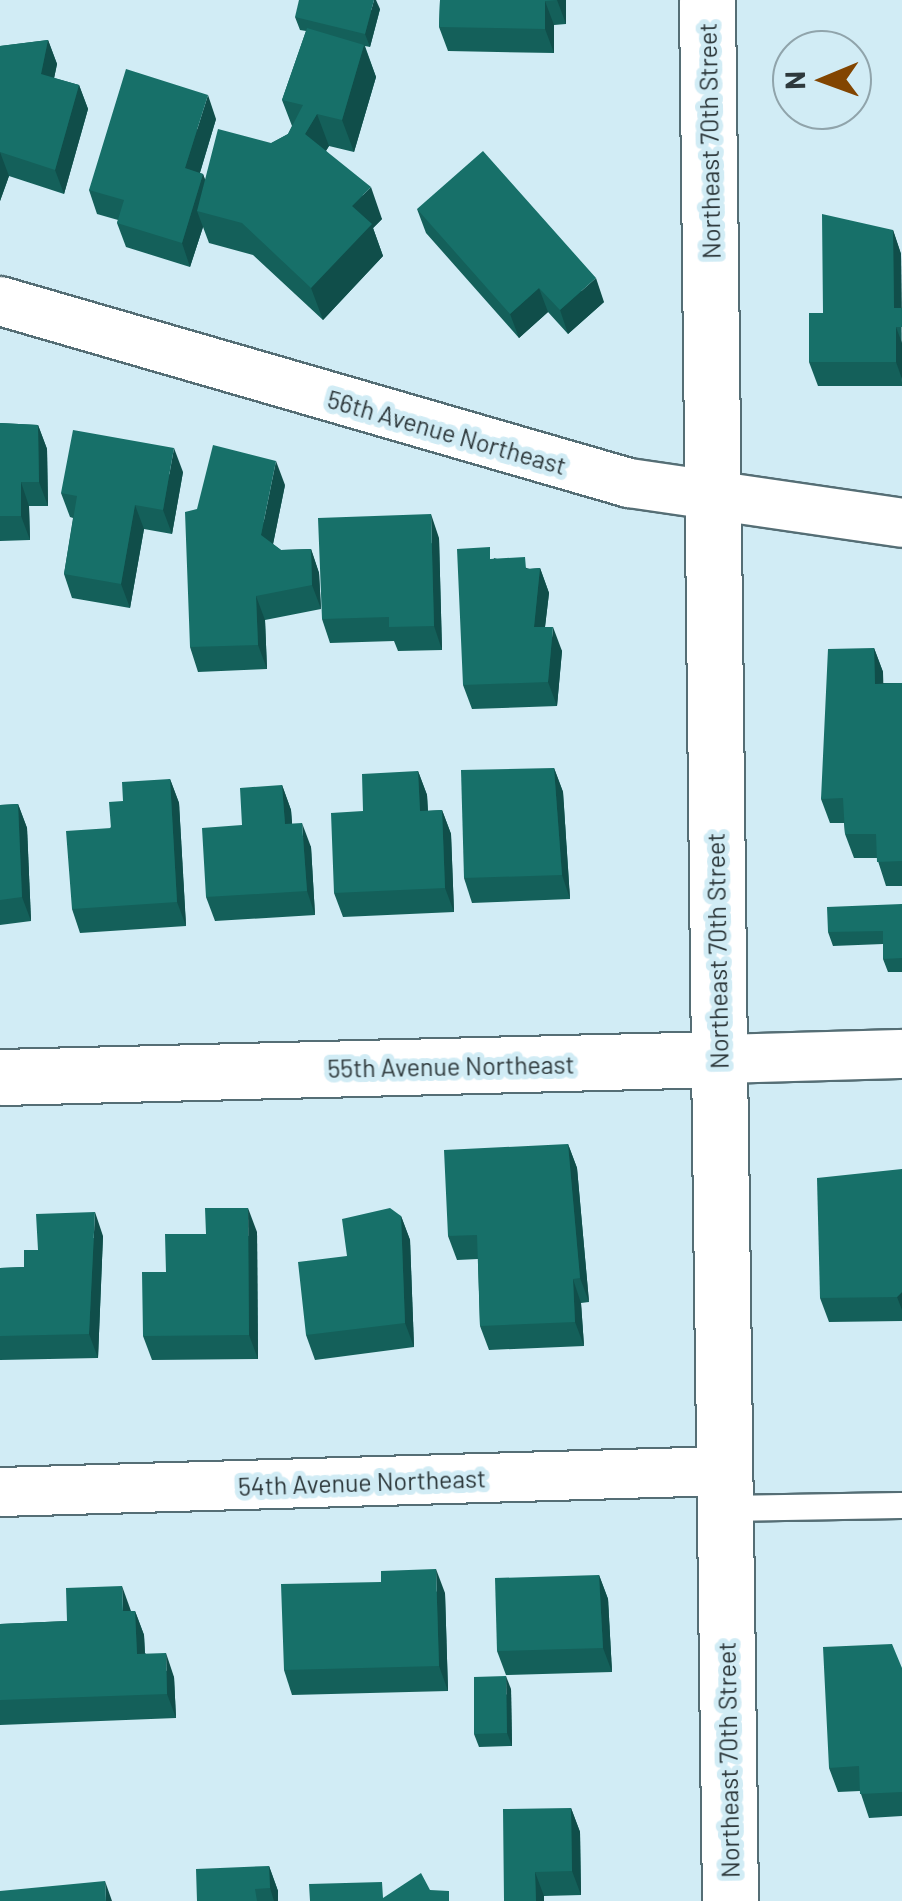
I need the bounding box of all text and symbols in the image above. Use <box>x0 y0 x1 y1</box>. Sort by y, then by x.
street label: Northeast 70th Street <box>692 23 726 259</box>
north arrow <box>772 30 872 130</box>
text: N <box>777 71 811 90</box>
street label: 56th Avenue Northeast <box>324 384 570 480</box>
street label: Northeast 70th Street <box>700 833 734 1069</box>
street label: 55th Avenue Northeast <box>327 1049 575 1083</box>
street label: 54th Avenue Northeast <box>238 1463 486 1501</box>
street label: Northeast 70th Street <box>711 1642 745 1878</box>

